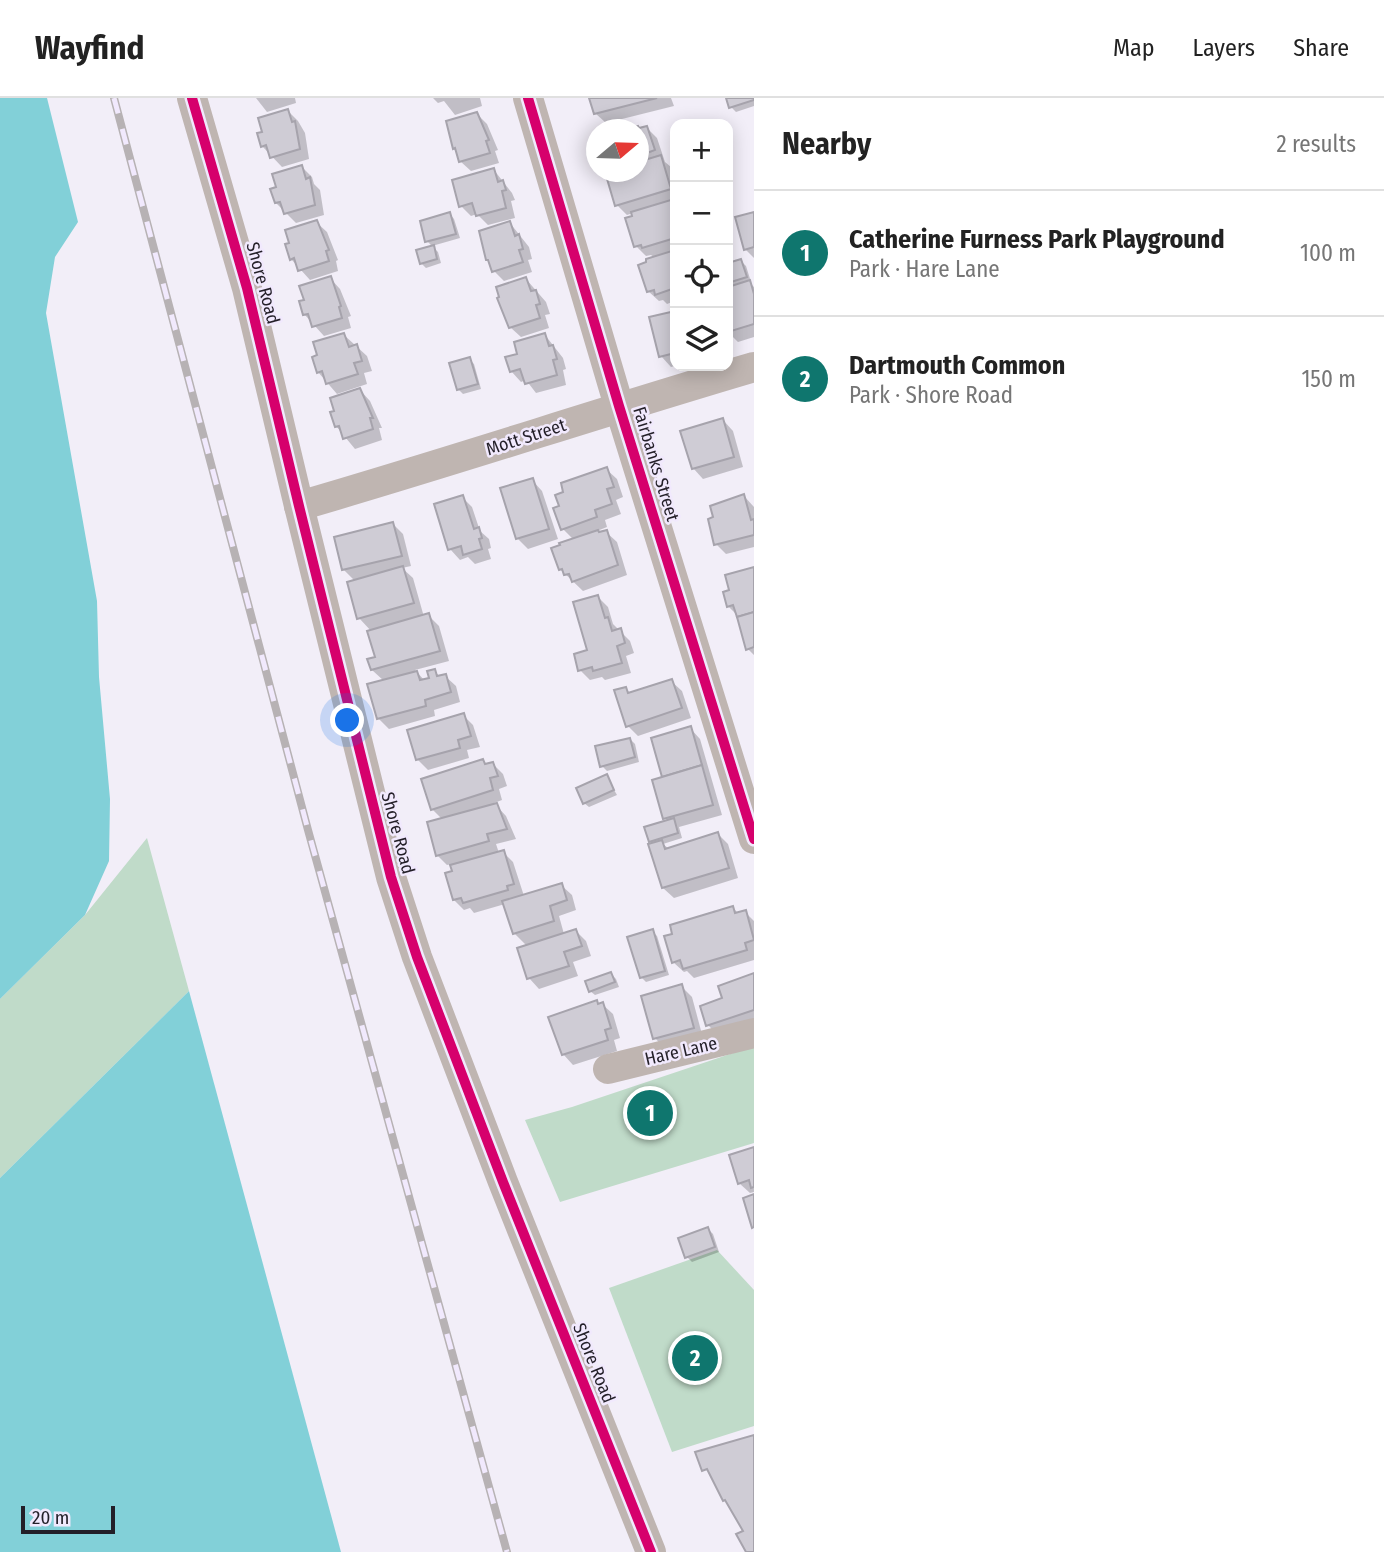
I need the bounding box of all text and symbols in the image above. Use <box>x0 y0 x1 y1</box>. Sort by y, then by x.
text: Wayfind <box>35 28 144 68</box>
text: Map <box>1113 34 1155 62</box>
text: Layers <box>1193 34 1255 62</box>
text: Share <box>1293 34 1349 62</box>
north arrow <box>586 119 649 182</box>
map controls <box>670 119 733 371</box>
button: + <box>670 119 733 182</box>
text: Nearby <box>782 126 871 162</box>
text: 2 results <box>1276 130 1356 158</box>
button: − <box>670 182 733 245</box>
text: Catherine Furness Park Playground <box>849 224 1225 255</box>
text: 1 <box>800 239 810 267</box>
text: 100 m <box>1300 239 1356 267</box>
street label: Shore Road <box>241 240 285 326</box>
button: locate <box>670 245 733 308</box>
text: Park · Hare Lane <box>849 255 1000 283</box>
button: layers <box>670 308 733 371</box>
text: Dartmouth Common <box>849 350 1065 381</box>
text: 2 <box>800 365 810 393</box>
text: 150 m <box>1301 365 1356 393</box>
text: Park · Shore Road <box>849 381 1013 409</box>
street label: Fairbanks Street <box>628 404 684 524</box>
street label: Mott Street <box>483 414 569 460</box>
your location <box>330 703 364 737</box>
street label: Shore Road <box>376 790 420 876</box>
street label: Hare Lane <box>643 1032 719 1070</box>
pin: 1 <box>627 1087 673 1139</box>
street label: Shore Road <box>568 1320 620 1406</box>
pin: 2 <box>672 1332 718 1384</box>
scale bar <box>21 1503 116 1535</box>
text: 20 m <box>32 1506 69 1529</box>

